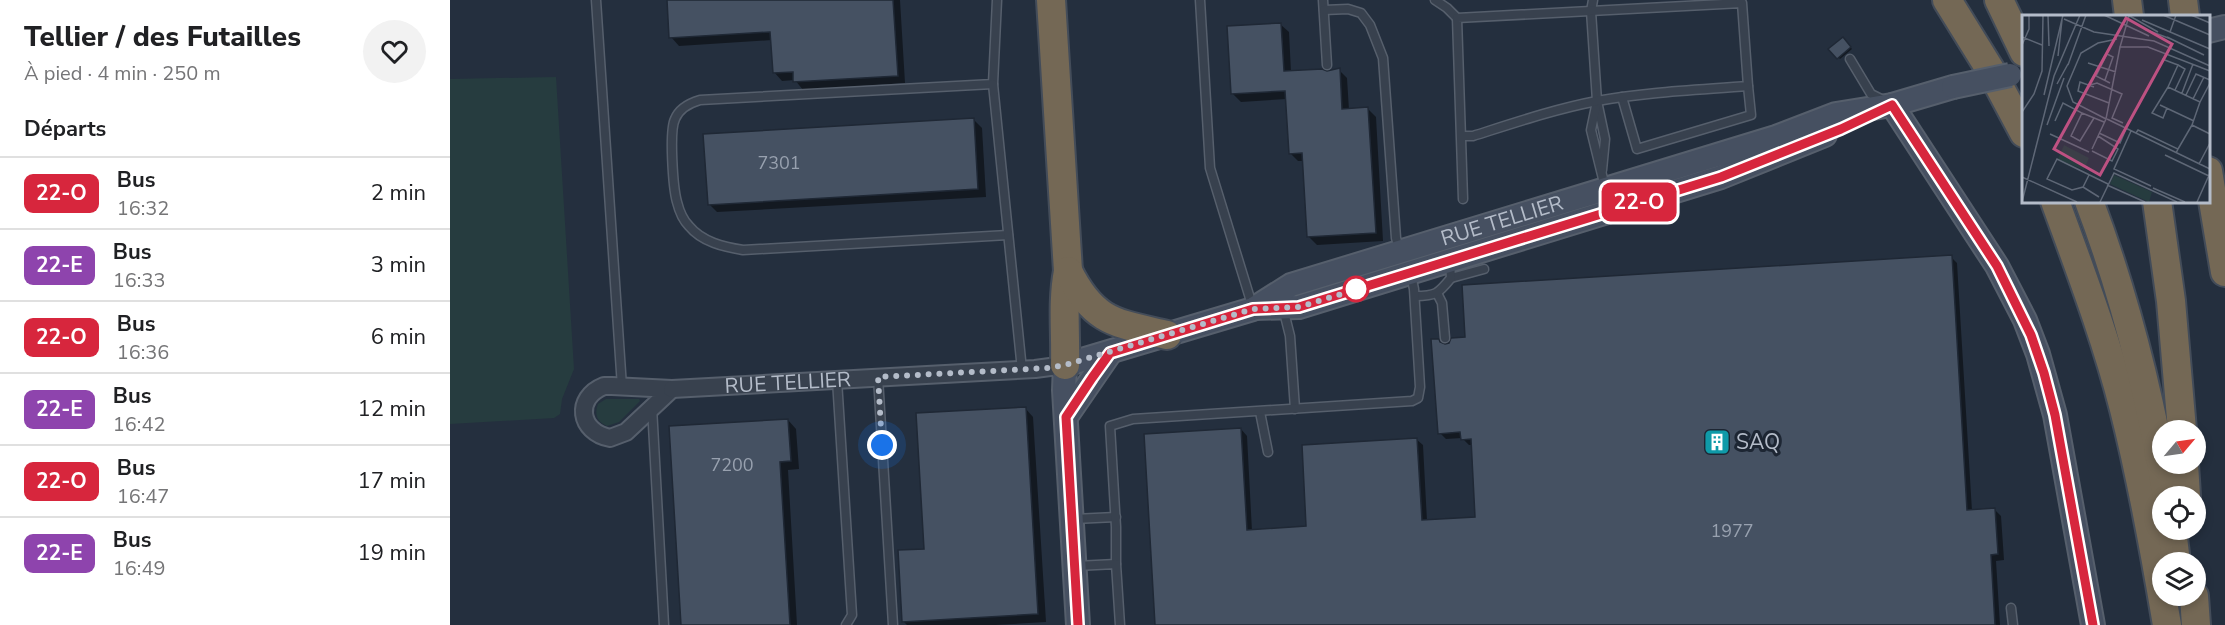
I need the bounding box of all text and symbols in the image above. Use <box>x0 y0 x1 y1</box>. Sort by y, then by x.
inset map <box>2022 15 2210 202</box>
text: Tellier / des Futailles <box>24 18 301 56</box>
button: heart <box>363 20 426 83</box>
text: À pied · 4 min · 250 m <box>24 60 221 87</box>
text: Départs <box>24 114 106 144</box>
house number: 7301 <box>757 151 801 175</box>
text: Bus <box>117 165 155 195</box>
text: 2 min <box>371 178 426 208</box>
text: 22-O <box>36 179 87 207</box>
line badge: 22-O <box>1597 182 1681 222</box>
text: 22-O <box>1614 188 1664 216</box>
street label: RUE TELLIER <box>1437 189 1566 252</box>
text: 16:32 <box>117 195 169 222</box>
text: Bus <box>113 237 151 267</box>
text: 3 min <box>371 250 426 280</box>
text: 22-E <box>36 251 83 279</box>
text: 16:33 <box>113 267 165 294</box>
unlabelled marker <box>1343 276 1369 302</box>
text: Bus <box>117 309 155 339</box>
text: 6 min <box>371 322 426 352</box>
text: 22-O <box>36 323 87 351</box>
text: 16:36 <box>117 339 169 366</box>
street label: RUE TELLIER <box>724 365 852 400</box>
text: Bus <box>113 381 151 411</box>
text: 12 min <box>358 394 426 424</box>
text: 22-E <box>36 395 83 423</box>
text: 16:42 <box>113 411 165 438</box>
north arrow <box>2152 420 2206 474</box>
map controls <box>2152 420 2206 606</box>
building icon: SAQ <box>1702 427 1732 457</box>
place label: SAQ <box>1736 428 1780 456</box>
your location <box>867 430 897 460</box>
text: Bus <box>117 453 155 483</box>
house number: 7200 <box>710 453 754 477</box>
text: 17 min <box>358 466 426 496</box>
text: 22-O <box>36 467 87 495</box>
text: 16:47 <box>117 483 169 510</box>
button: locate <box>2152 486 2206 540</box>
house number: 1977 <box>1710 519 1754 543</box>
text: Bus <box>113 525 151 555</box>
text: 19 min <box>358 538 426 568</box>
text: 22-E <box>36 539 83 567</box>
button: layers <box>2152 552 2206 606</box>
text: 16:49 <box>113 555 165 582</box>

